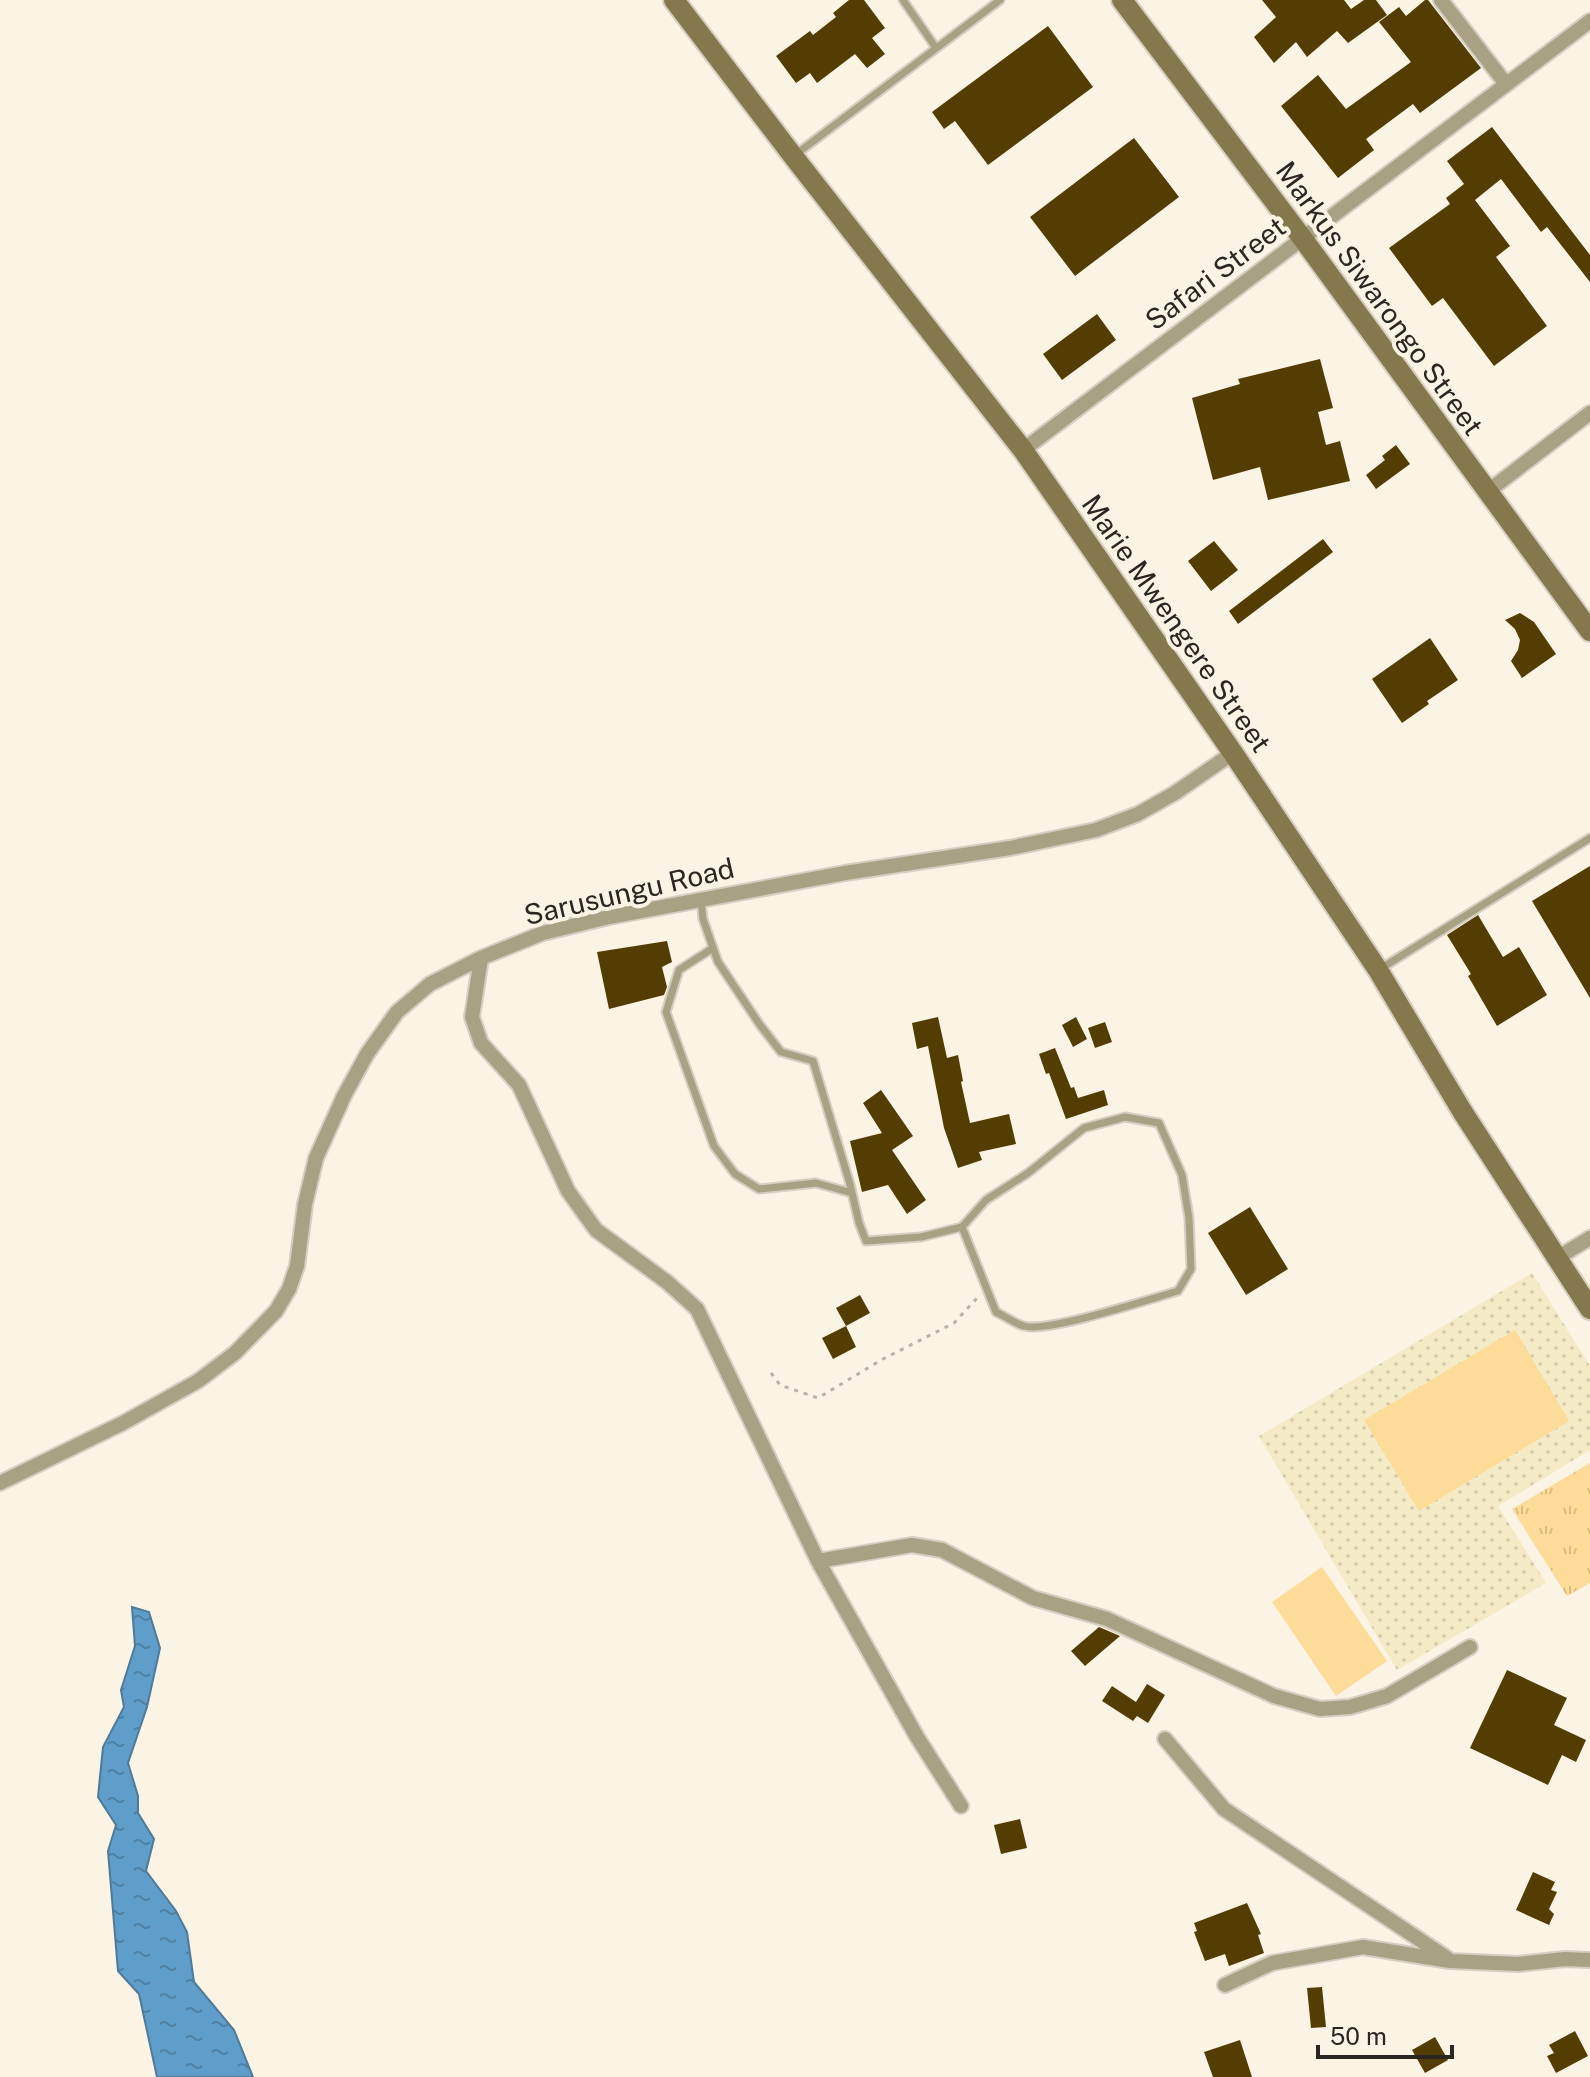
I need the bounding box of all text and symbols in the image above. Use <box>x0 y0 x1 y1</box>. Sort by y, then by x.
street label: Markus Siwarongo Street <box>1270 155 1490 441</box>
street label: Safari Street <box>1138 210 1292 336</box>
street label: Marie Mwengere Street <box>1076 488 1278 758</box>
street label: Sarusungu Road <box>521 851 737 931</box>
scale bar <box>1318 2009 1452 2059</box>
text: 50 m <box>1330 2022 1387 2050</box>

